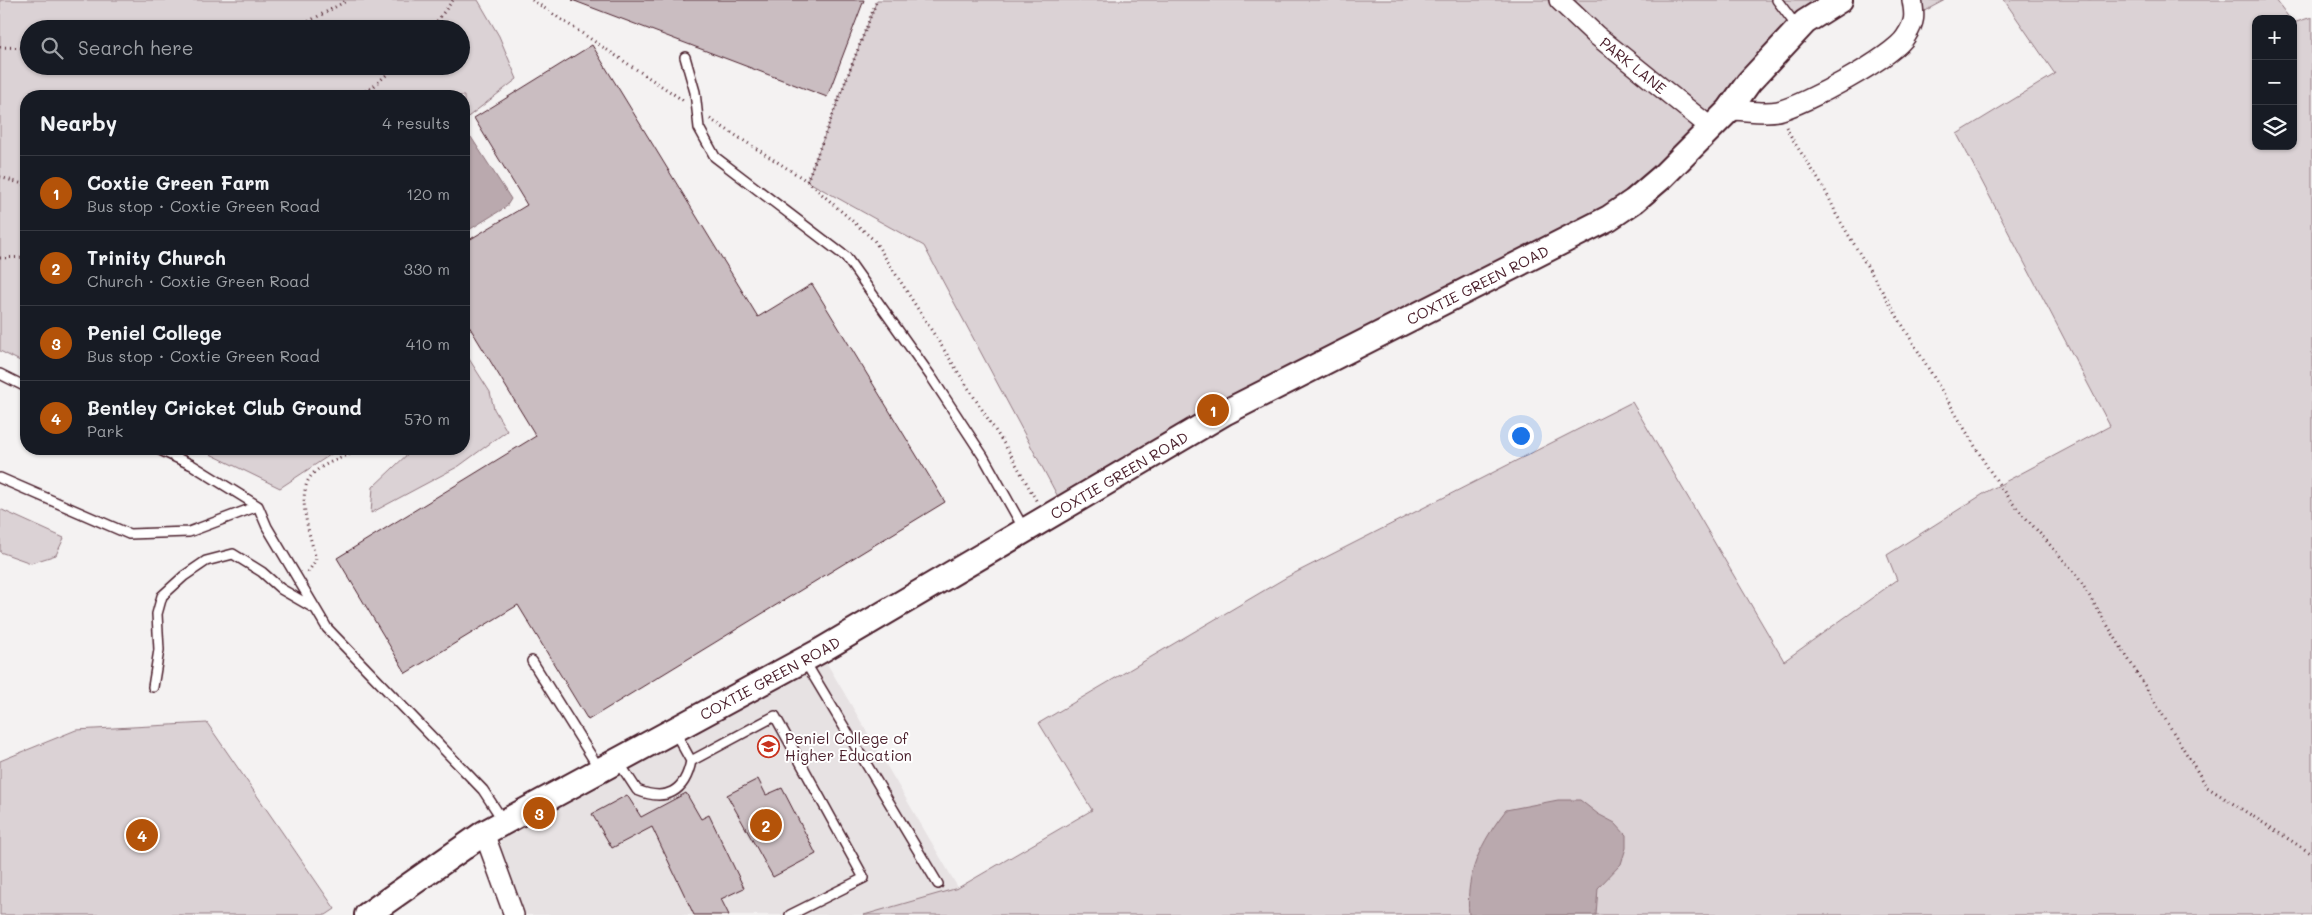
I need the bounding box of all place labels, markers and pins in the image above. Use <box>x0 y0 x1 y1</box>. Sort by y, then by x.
pin: 1 <box>1197 391 1229 429</box>
place label: Peniel College of Higher Education <box>785 728 912 765</box>
school or university icon: Peniel College of Higher Education <box>757 735 781 759</box>
pin: 3 <box>523 794 555 832</box>
pin: 2 <box>750 806 782 844</box>
pin: 4 <box>126 816 158 854</box>

